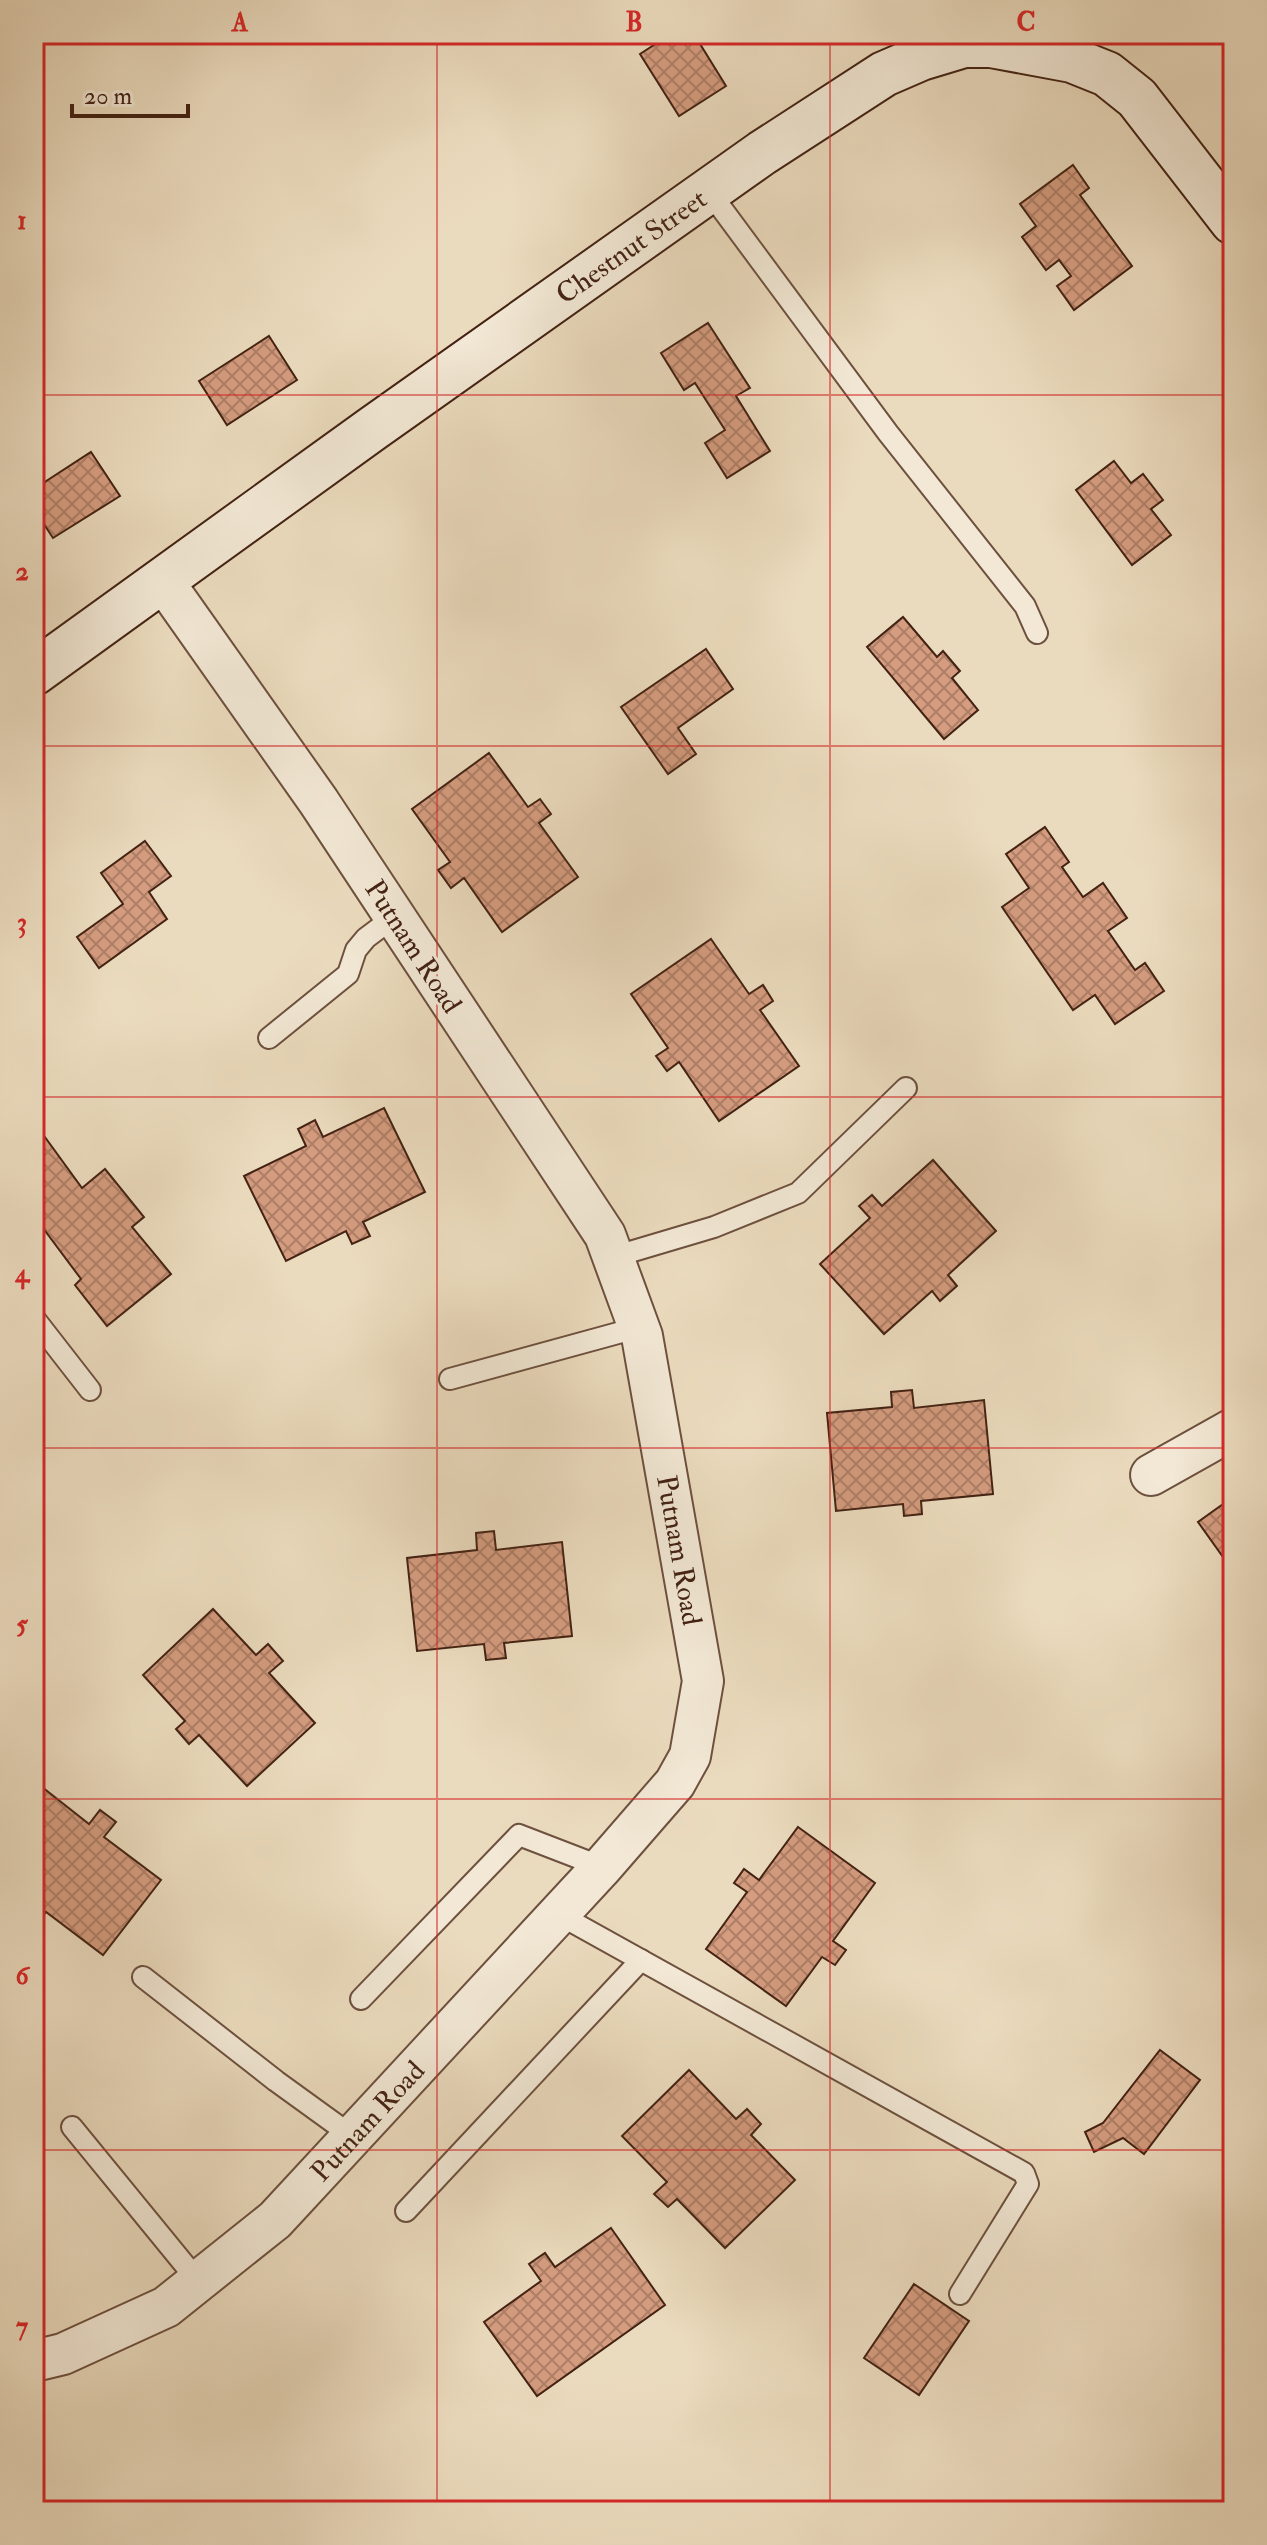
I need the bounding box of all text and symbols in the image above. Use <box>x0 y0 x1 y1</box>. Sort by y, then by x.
text: A <box>231 7 249 39</box>
text: B <box>625 7 643 39</box>
text: C <box>1016 7 1036 39</box>
scale bar <box>72 68 188 118</box>
text: 20 m <box>84 81 133 112</box>
street label: Chestnut Street <box>549 182 714 312</box>
text: 1 <box>17 205 27 237</box>
text: 2 <box>15 556 29 588</box>
street label: Putnam Road <box>357 874 469 1020</box>
text: 3 <box>17 907 27 939</box>
text: 4 <box>14 1258 31 1290</box>
street label: Putnam Road <box>648 1472 709 1628</box>
text: 5 <box>16 1609 28 1641</box>
text: 6 <box>15 1960 30 1992</box>
street label: Putnam Road <box>304 2054 433 2189</box>
text: 7 <box>16 2311 28 2343</box>

